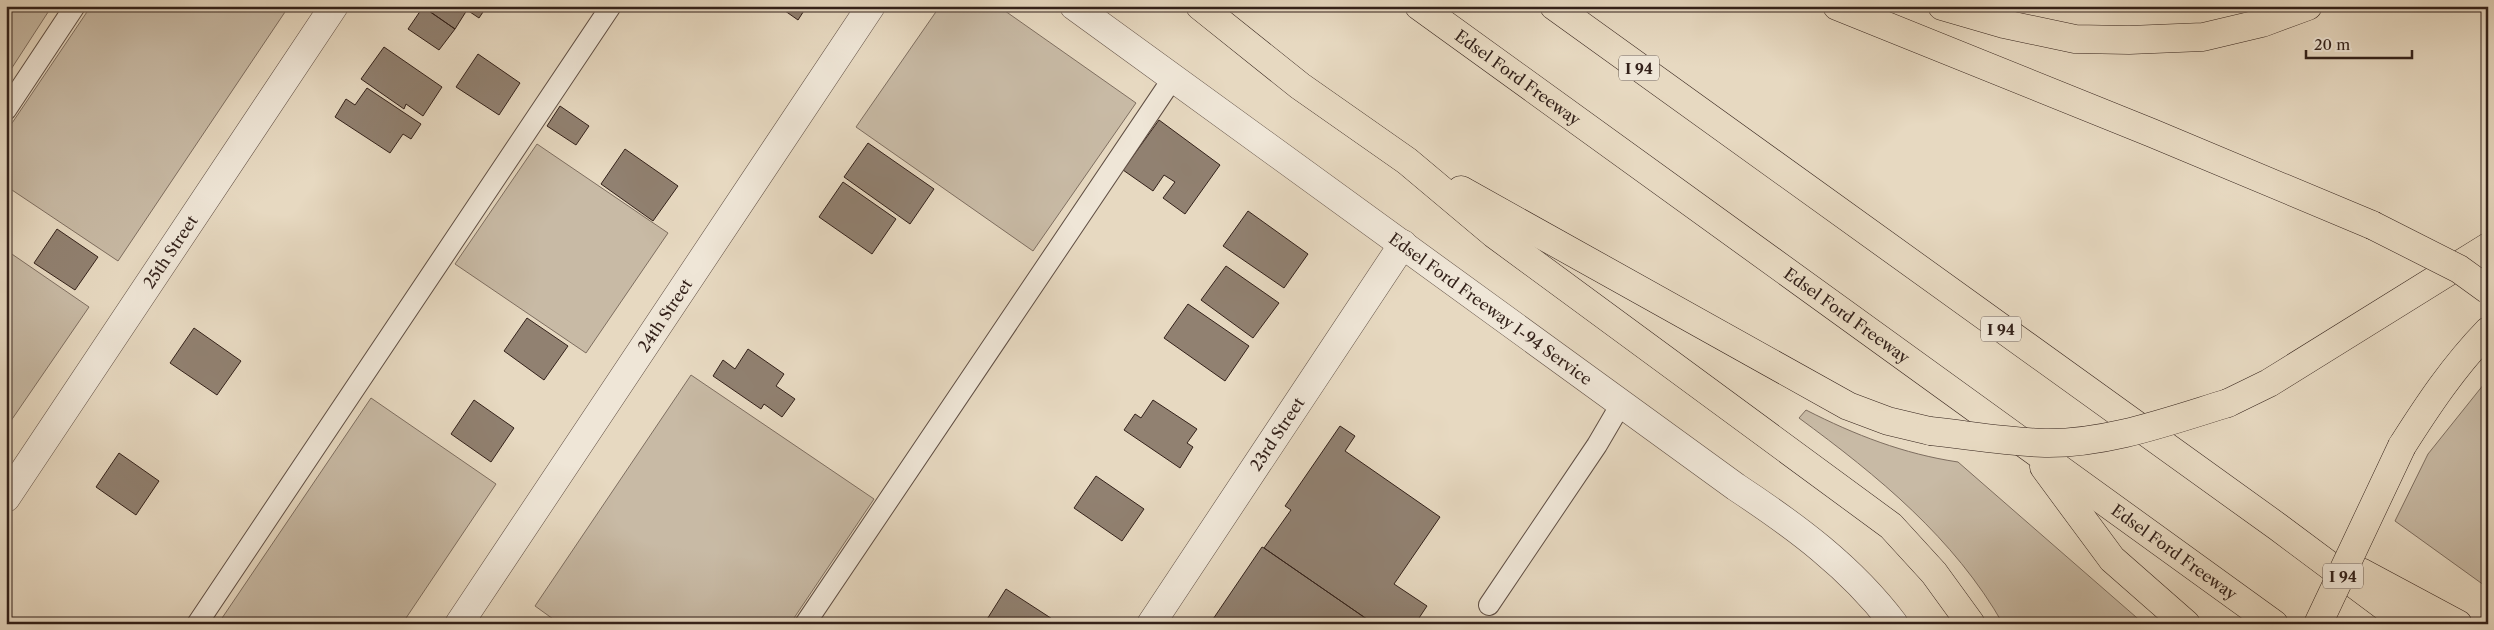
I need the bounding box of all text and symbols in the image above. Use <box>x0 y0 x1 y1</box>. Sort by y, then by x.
street label: Edsel Ford Freeway <box>1451 25 1585 130</box>
scale bar <box>2306 28 2413 60</box>
text: 20 m <box>2314 35 2350 54</box>
road number: I 94 <box>1619 56 1659 80</box>
street label: 25th Street <box>139 211 202 292</box>
street label: Edsel Ford Freeway I-94 Service <box>1385 228 1596 389</box>
street label: Edsel Ford Freeway <box>1780 263 1915 368</box>
street label: 24th Street <box>633 275 697 356</box>
road number: I 94 <box>1981 316 2021 342</box>
street label: 23rd Street <box>1245 393 1309 474</box>
street label: Edsel Ford Freeway <box>2108 500 2242 605</box>
road number: I 94 <box>2323 564 2363 588</box>

